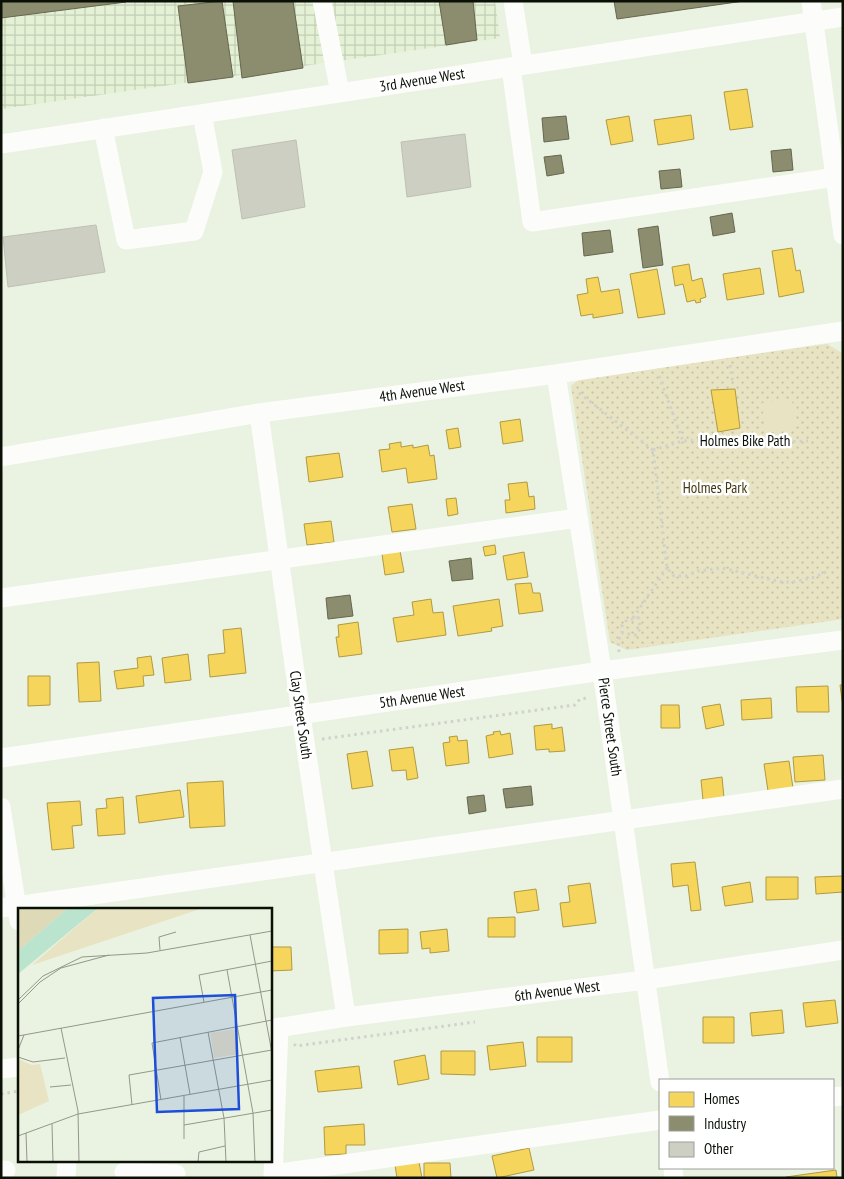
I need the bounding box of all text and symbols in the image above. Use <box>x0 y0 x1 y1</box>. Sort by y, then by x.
street label: 3rd Avenue West <box>378 63 466 96</box>
street label: 4th Avenue West <box>378 375 466 406</box>
street label: Holmes Bike Path <box>700 431 790 450</box>
park label: Holmes Park <box>683 478 747 497</box>
street label: Clay Street South <box>286 669 317 760</box>
street label: Pierce Street South <box>594 677 627 777</box>
street label: 5th Avenue West <box>378 681 466 712</box>
inset map <box>18 908 271 1162</box>
street label: 6th Avenue West <box>513 976 601 1005</box>
legend <box>659 1079 834 1169</box>
text: Homes <box>704 1089 740 1108</box>
text: Industry <box>704 1114 746 1133</box>
text: Other <box>704 1139 734 1158</box>

